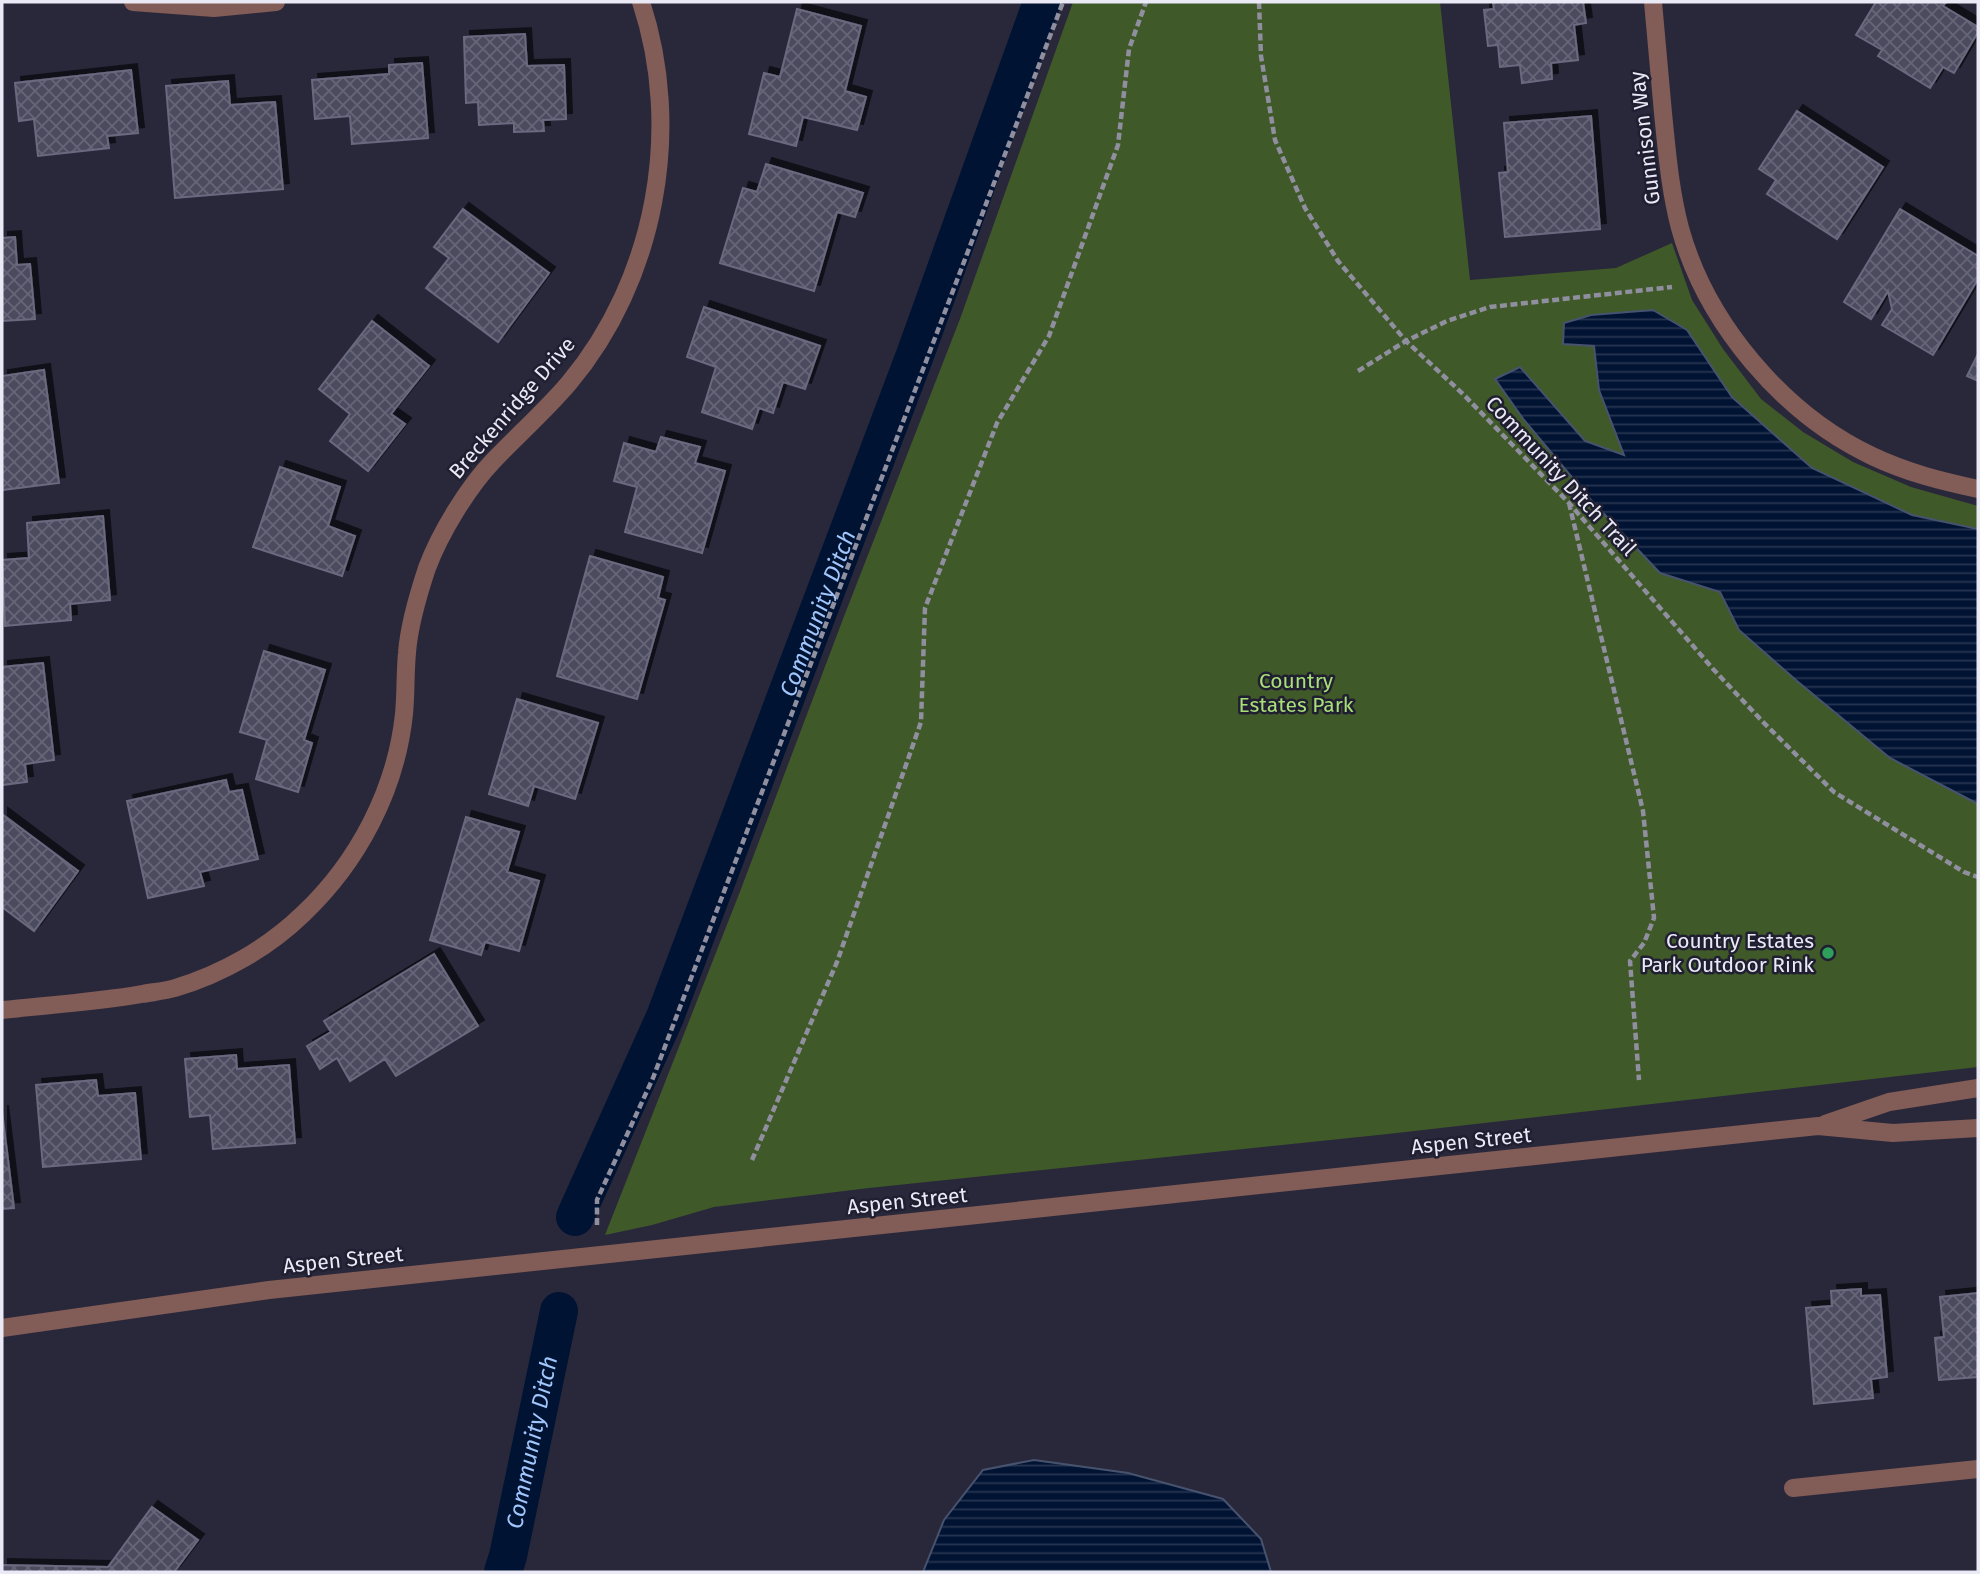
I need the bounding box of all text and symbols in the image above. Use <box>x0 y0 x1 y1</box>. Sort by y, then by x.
street label: Gunnison Way <box>1624 69 1666 206</box>
street label: Breckenridge Drive <box>443 332 581 484</box>
street label: Community Ditch Trail <box>1480 391 1642 561</box>
water label: Community Ditch <box>773 526 862 700</box>
park label: Country Estates Park <box>1238 668 1354 718</box>
place label: Country Estates Park Outdoor Rink <box>1641 928 1814 978</box>
marker: Country Estates Park Outdoor Rink <box>1820 945 1836 961</box>
street label: Aspen Street <box>1410 1122 1533 1160</box>
street label: Aspen Street <box>846 1182 969 1220</box>
street label: Aspen Street <box>282 1241 405 1279</box>
water label: Community Ditch <box>500 1353 563 1531</box>

